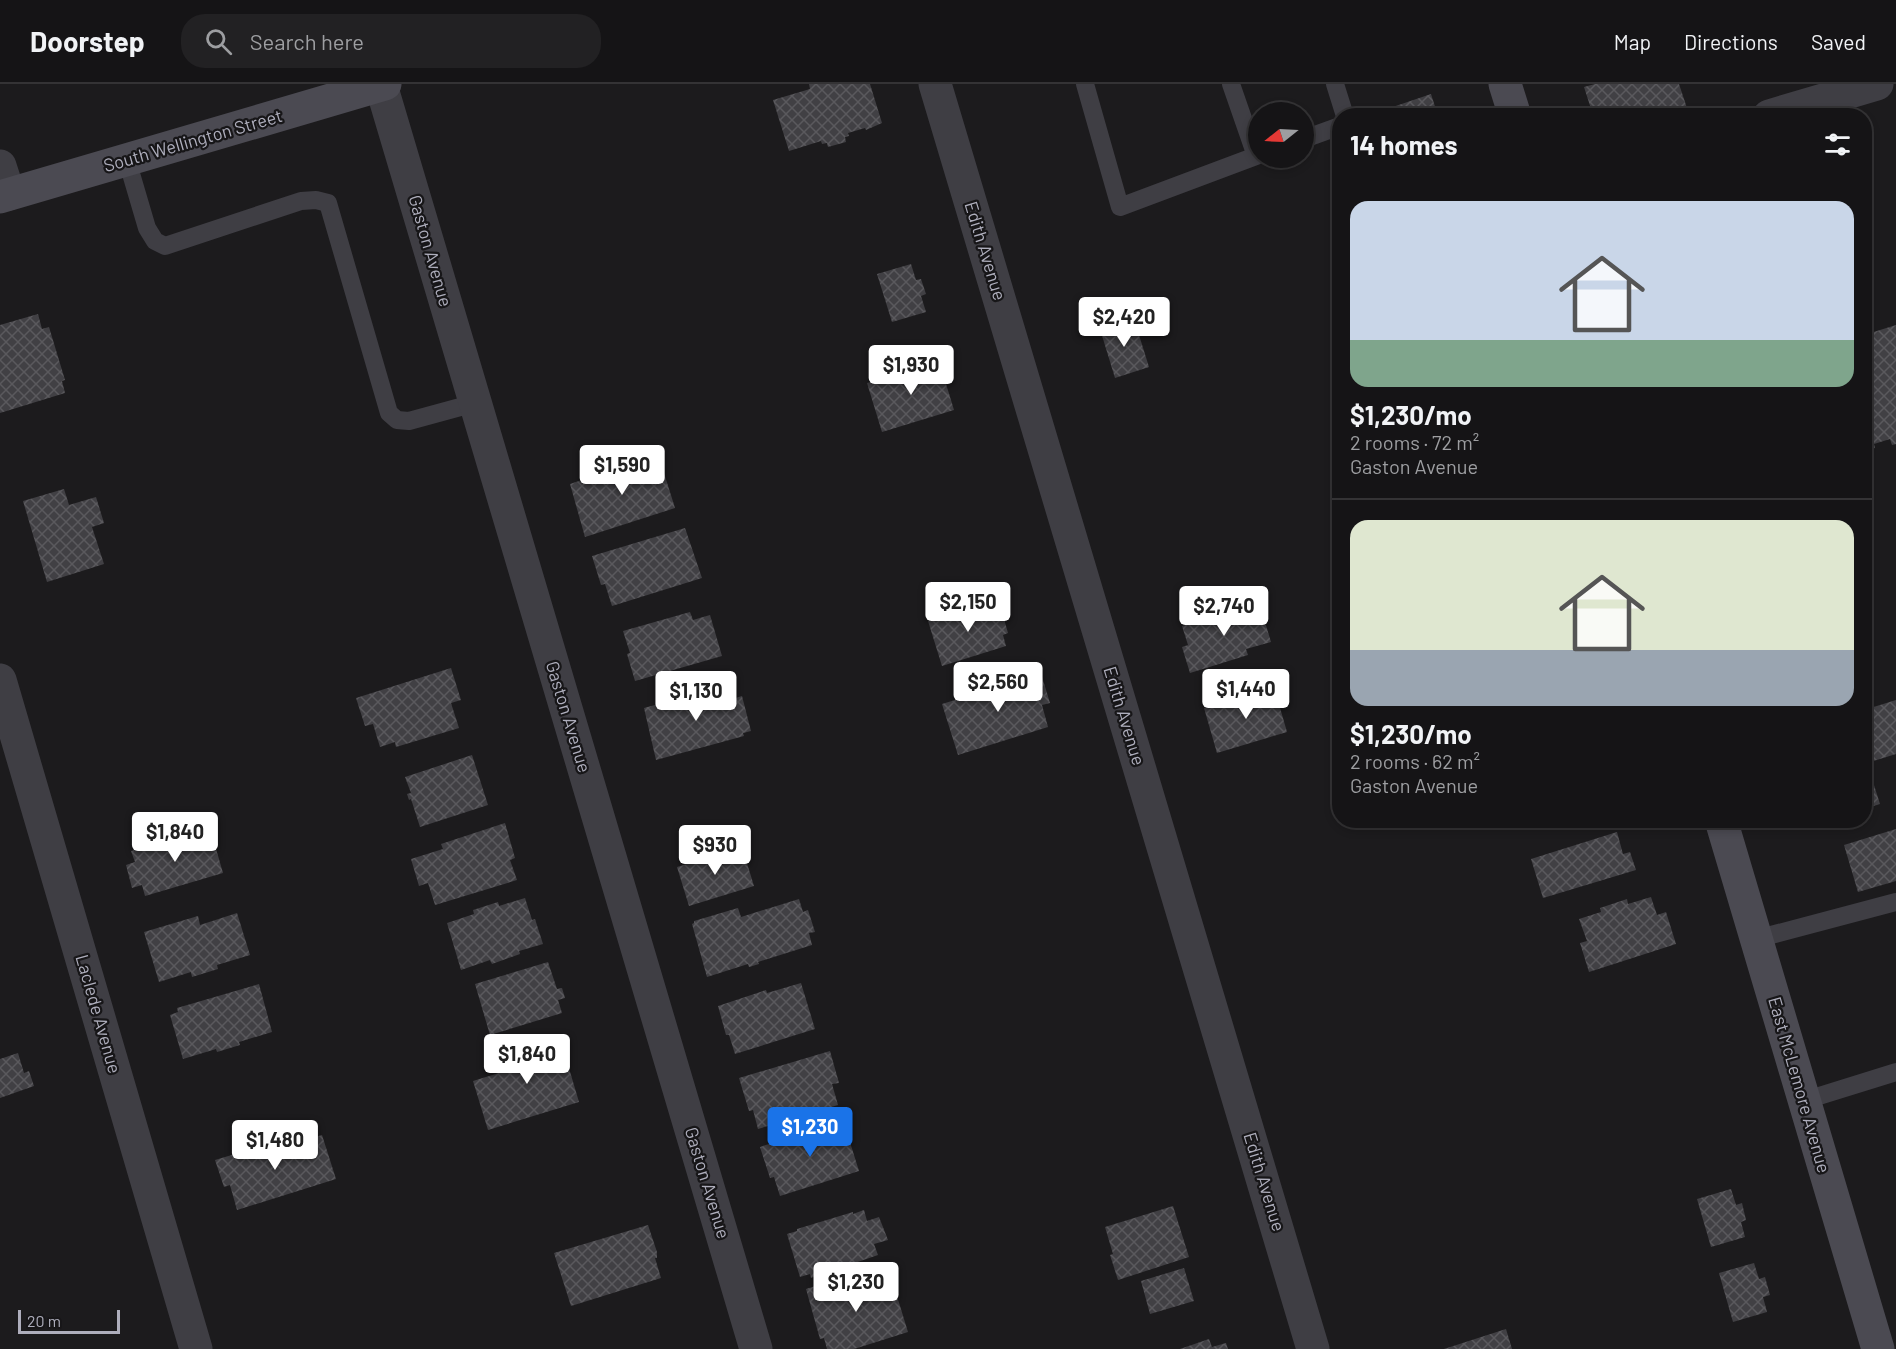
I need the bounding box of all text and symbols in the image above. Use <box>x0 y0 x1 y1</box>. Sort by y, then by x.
search box <box>181 14 601 68</box>
text: Doorstep <box>30 24 145 58</box>
icon: search <box>202 25 235 58</box>
text: Search here <box>250 28 364 54</box>
text: Map <box>1614 29 1651 54</box>
text: Directions <box>1684 29 1778 54</box>
text: Saved <box>1811 29 1866 54</box>
north arrow <box>1248 102 1314 168</box>
map controls <box>1248 102 1314 168</box>
street label: South Wellington Street <box>101 104 285 176</box>
icon: filters <box>1821 128 1854 161</box>
text: 14 homes <box>1350 129 1457 160</box>
street label: Gaston Avenue <box>404 192 457 309</box>
street label: Edith Avenue <box>960 199 1011 303</box>
icon: home <box>1548 240 1656 348</box>
pin: $2,420 <box>1075 297 1173 348</box>
text: $2,420 <box>1093 304 1155 328</box>
pin: $1,930 <box>862 345 960 396</box>
text: $1,930 <box>883 352 939 376</box>
text: $1,230/mo <box>1350 399 1472 430</box>
text: 2 rooms · 72 m² <box>1350 430 1479 454</box>
pin: $1,590 <box>573 445 671 496</box>
text: $1,590 <box>594 452 650 476</box>
text: Gaston Avenue <box>1350 454 1478 478</box>
icon: home <box>1548 559 1656 667</box>
pin: $2,150 <box>919 582 1017 633</box>
pin: $2,740 <box>1175 586 1273 637</box>
text: $2,150 <box>939 589 997 613</box>
text: $2,740 <box>1193 593 1255 617</box>
street label: Gaston Avenue <box>542 658 596 775</box>
pin: $2,560 <box>949 662 1047 713</box>
street label: Edith Avenue <box>1099 664 1150 768</box>
text: $2,560 <box>968 669 1028 693</box>
pin: $1,440 <box>1197 669 1295 720</box>
pin: $1,130 <box>647 671 745 722</box>
text: $1,440 <box>1216 676 1276 700</box>
text: $1,130 <box>669 678 723 702</box>
text: $1,230/mo <box>1350 718 1472 749</box>
text: 2 rooms · 62 m² <box>1350 749 1480 773</box>
text: Gaston Avenue <box>1350 773 1478 797</box>
pin: $1,840 <box>126 812 224 863</box>
text: $1,840 <box>146 819 204 843</box>
pin: $930 <box>679 825 751 876</box>
text: $930 <box>693 832 737 856</box>
street label: Laclede Avenue <box>71 952 126 1076</box>
street label: East McLemore Avenue <box>1764 994 1836 1175</box>
pin: $1,840 <box>478 1034 576 1085</box>
text: $1,840 <box>498 1041 556 1065</box>
pin: $1,230 <box>761 1107 859 1158</box>
text: $1,230 <box>782 1114 838 1138</box>
pin: $1,480 <box>226 1120 324 1171</box>
street label: Gaston Avenue <box>681 1124 735 1241</box>
text: $1,480 <box>246 1127 304 1151</box>
street label: Edith Avenue <box>1239 1130 1290 1234</box>
pin: $1,230 <box>807 1262 905 1313</box>
text: $1,230 <box>828 1269 884 1293</box>
scale bar <box>18 1307 120 1334</box>
text: 20 m <box>27 1311 61 1330</box>

